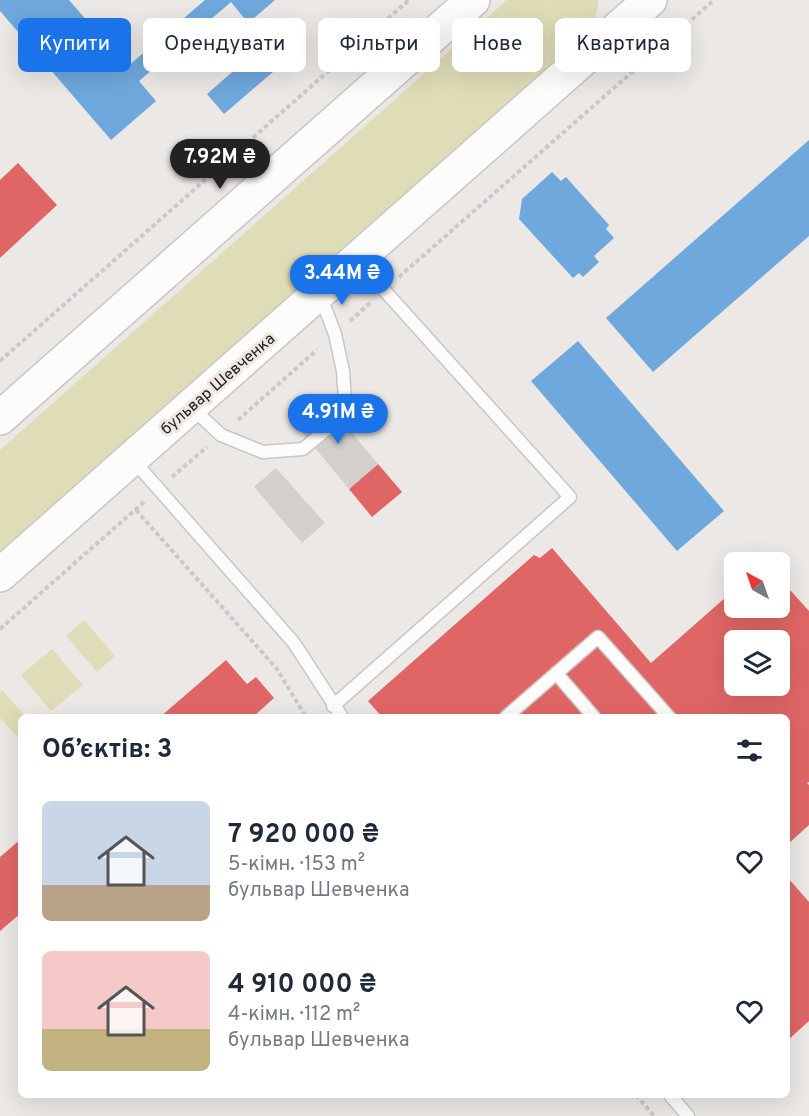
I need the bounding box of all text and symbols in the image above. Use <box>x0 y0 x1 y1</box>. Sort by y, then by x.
chip: Купити <box>18 18 131 72</box>
chip: Орендувати <box>143 18 306 72</box>
chip: Фільтри <box>318 18 440 72</box>
chip: Нове <box>452 18 543 72</box>
chip: Квартира <box>555 18 691 72</box>
pin: 7.92M ₴ <box>165 139 275 190</box>
text: 7.92M ₴ <box>184 145 256 171</box>
pin: 3.44M ₴ <box>287 255 397 306</box>
text: 3.44M ₴ <box>304 261 380 287</box>
street label: бульвар Шевченка <box>157 329 280 440</box>
pin: 4.91M ₴ <box>283 394 393 445</box>
text: 4.91M ₴ <box>302 400 374 426</box>
north arrow <box>724 552 790 618</box>
map controls <box>724 552 790 696</box>
button: layers <box>724 630 790 696</box>
text: Об’єктів: 3 <box>42 734 172 767</box>
icon: filters <box>733 734 766 767</box>
text: 7 920 000 ₴ <box>228 819 379 852</box>
icon: home <box>90 825 162 897</box>
icon: heart <box>733 845 766 878</box>
text: 5-кімн. · 153 m² <box>228 852 365 878</box>
text: бульвар Шевченка <box>228 878 410 904</box>
text: 4 910 000 ₴ <box>228 969 376 1002</box>
icon: home <box>90 975 162 1047</box>
icon: heart <box>733 995 766 1028</box>
text: 4-кімн. · 112 m² <box>228 1002 360 1028</box>
text: бульвар Шевченка <box>228 1028 410 1054</box>

